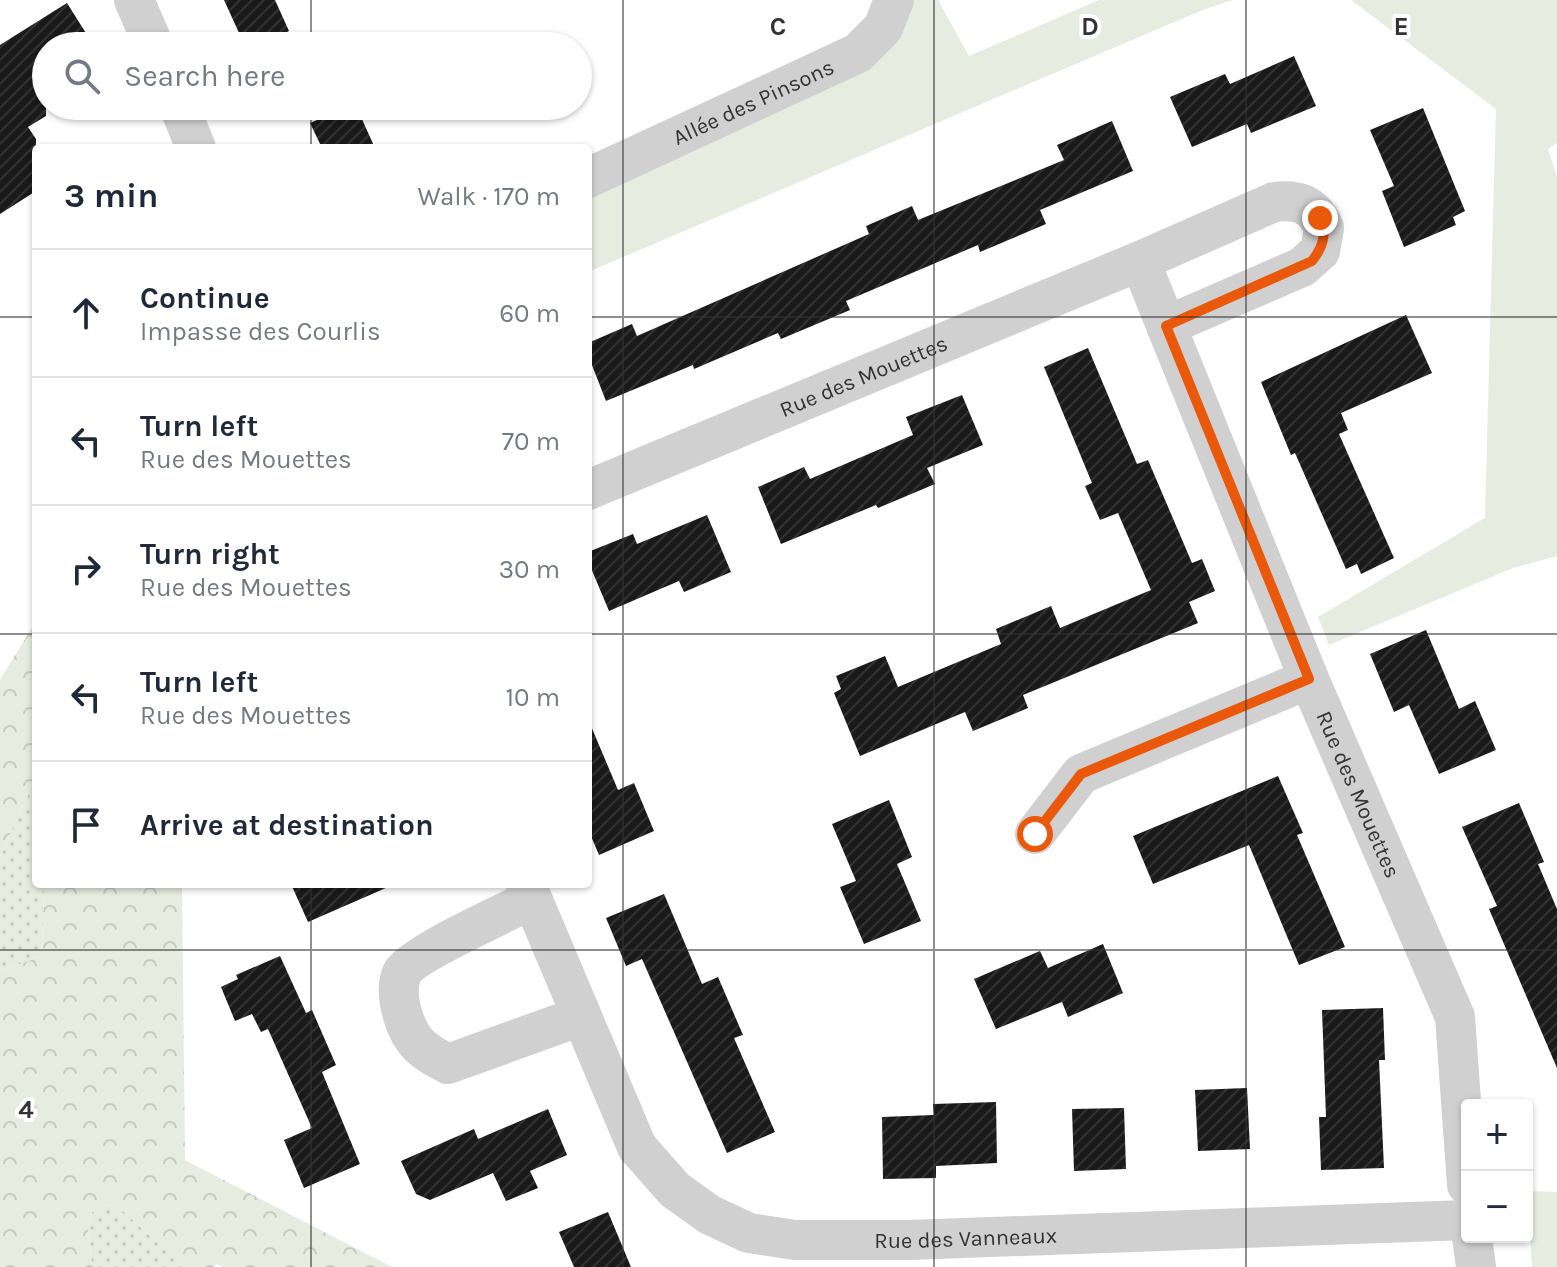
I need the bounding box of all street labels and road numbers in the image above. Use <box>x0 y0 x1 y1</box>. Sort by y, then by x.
street label: Allée des Pinsons <box>669 54 838 151</box>
street label: Rue des Mouettes <box>776 330 951 423</box>
street label: Rue des Mouettes <box>1310 707 1405 882</box>
street label: Rue des Vanneaux <box>874 1223 1058 1254</box>

